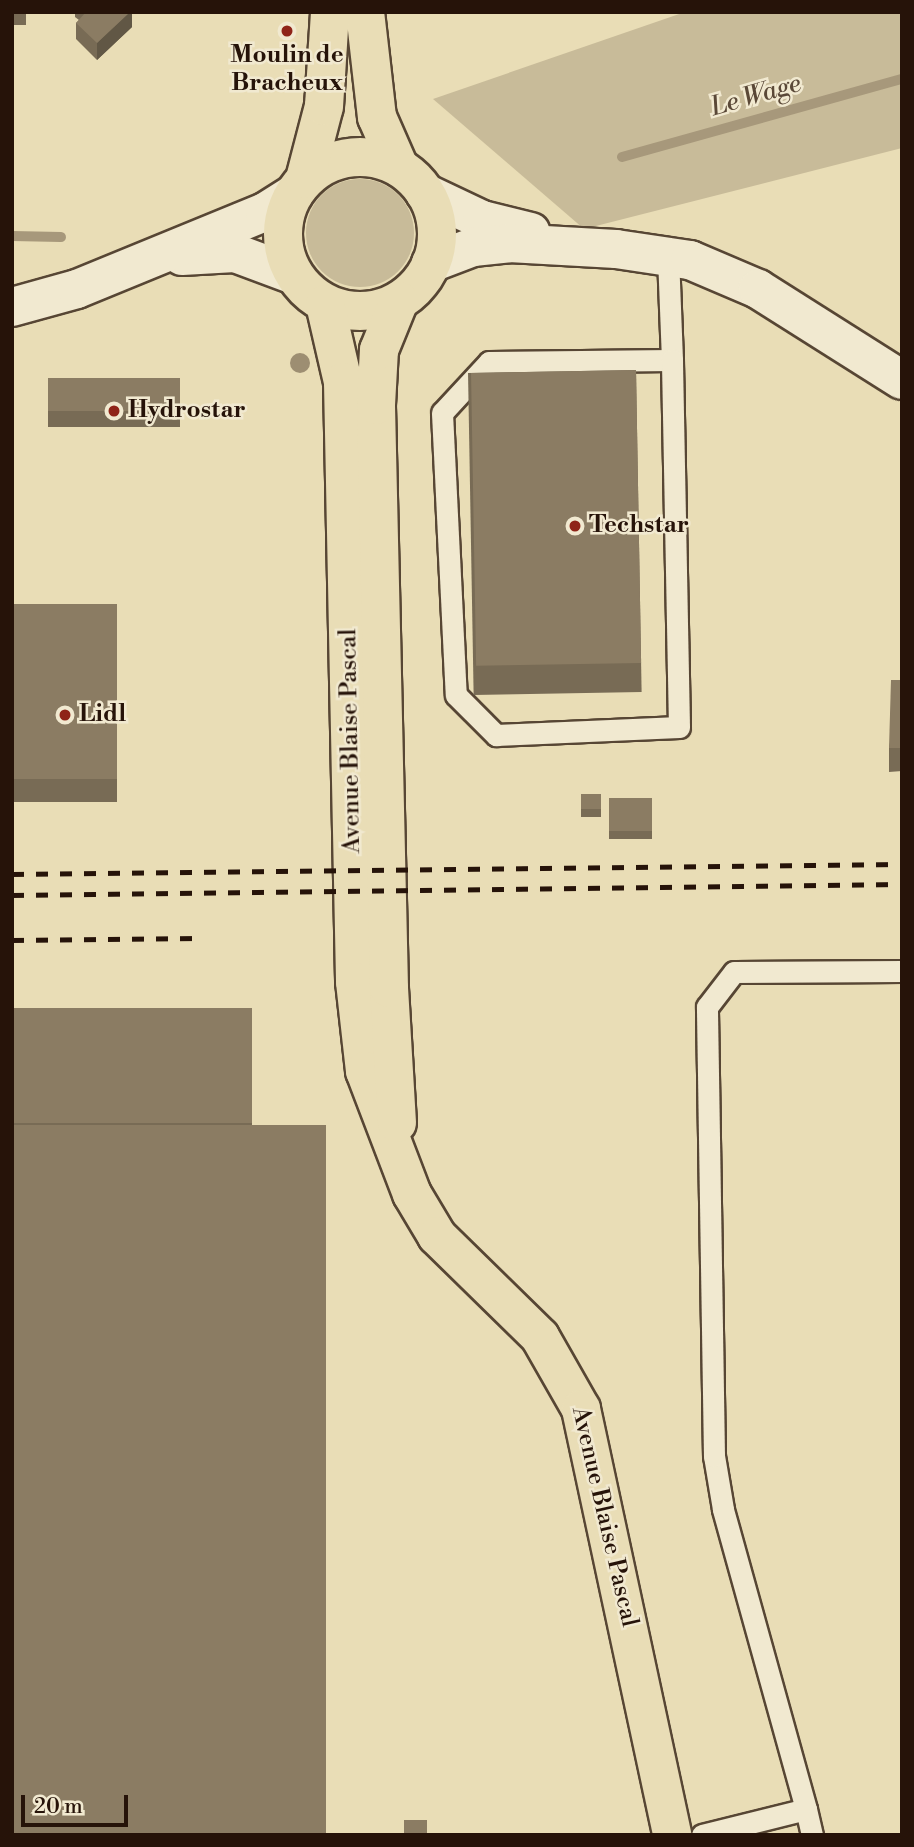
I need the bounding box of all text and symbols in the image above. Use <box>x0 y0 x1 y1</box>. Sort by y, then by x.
marker: Moulin de Bracheux <box>279 23 295 39</box>
place label: Moulin de Bracheux <box>230 42 344 98</box>
water label: Le Wage <box>707 68 805 124</box>
place label: Hydrostar <box>128 397 246 425</box>
marker: Hydrostar <box>106 403 122 419</box>
place label: Techstar <box>589 512 689 540</box>
marker: Techstar <box>567 518 583 534</box>
street label: Avenue Blaise Pascal <box>335 628 367 854</box>
place label: Lidl <box>79 701 126 729</box>
marker: Lidl <box>57 707 73 723</box>
street label: Avenue Blaise Pascal <box>565 1404 643 1630</box>
scale bar <box>24 1780 131 1824</box>
text: 20 m <box>34 1794 83 1820</box>

